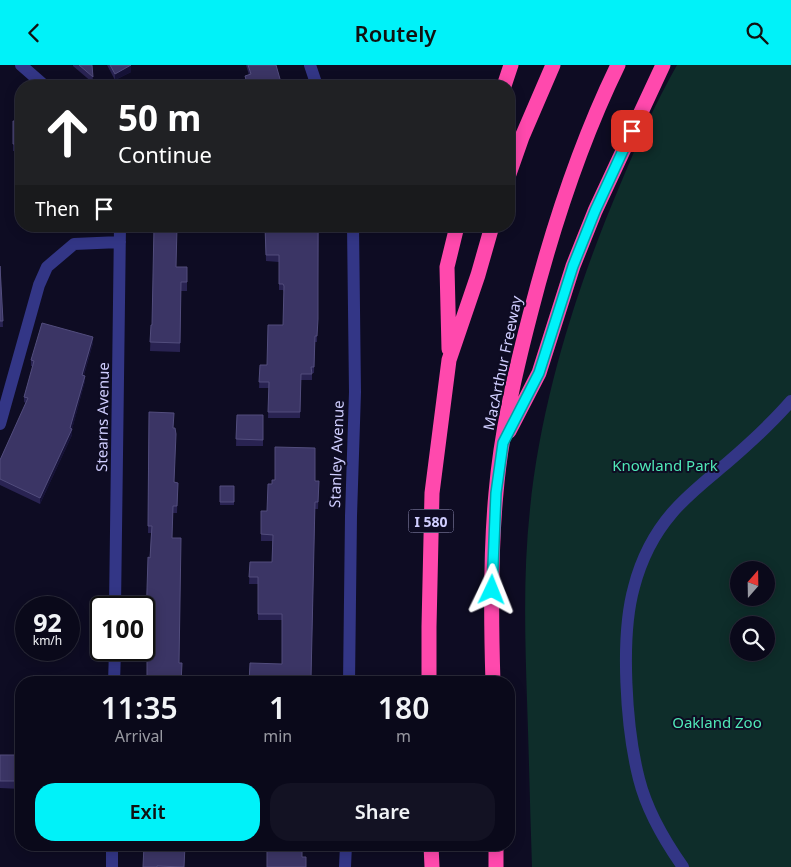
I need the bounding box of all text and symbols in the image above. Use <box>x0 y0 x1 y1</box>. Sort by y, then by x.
text: Routely <box>355 18 436 48</box>
icon: back <box>20 19 48 47</box>
icon: search <box>743 19 771 47</box>
text: 50 m <box>118 94 201 141</box>
icon: ahead <box>35 100 100 165</box>
pin <box>611 110 653 152</box>
icon: arrive <box>618 117 646 145</box>
text: Continue <box>118 139 212 169</box>
icon: arrive <box>90 195 118 223</box>
text: Then <box>35 196 80 222</box>
street label: MacArthur Freeway <box>478 293 526 432</box>
street label: Stearns Avenue <box>91 362 113 472</box>
street label: Stanley Avenue <box>324 400 348 508</box>
park label: Knowland Park <box>612 455 718 475</box>
road number: I 580 <box>408 509 454 533</box>
north arrow <box>730 561 775 606</box>
map controls <box>730 561 775 661</box>
position arrow <box>465 563 517 615</box>
speed limit sign: 100 <box>90 596 155 661</box>
text: 92 <box>33 605 62 639</box>
button: search <box>730 616 775 661</box>
text: km/h <box>33 632 62 649</box>
text: 11:35 <box>101 687 178 728</box>
text: 1 <box>269 687 286 728</box>
text: 180 <box>378 687 429 728</box>
park label: Oakland Zoo <box>672 712 762 732</box>
text: Arrival <box>115 725 164 747</box>
text: min <box>263 725 292 747</box>
text: m <box>396 725 411 747</box>
button: Exit <box>35 783 260 841</box>
button: Share <box>270 783 495 841</box>

